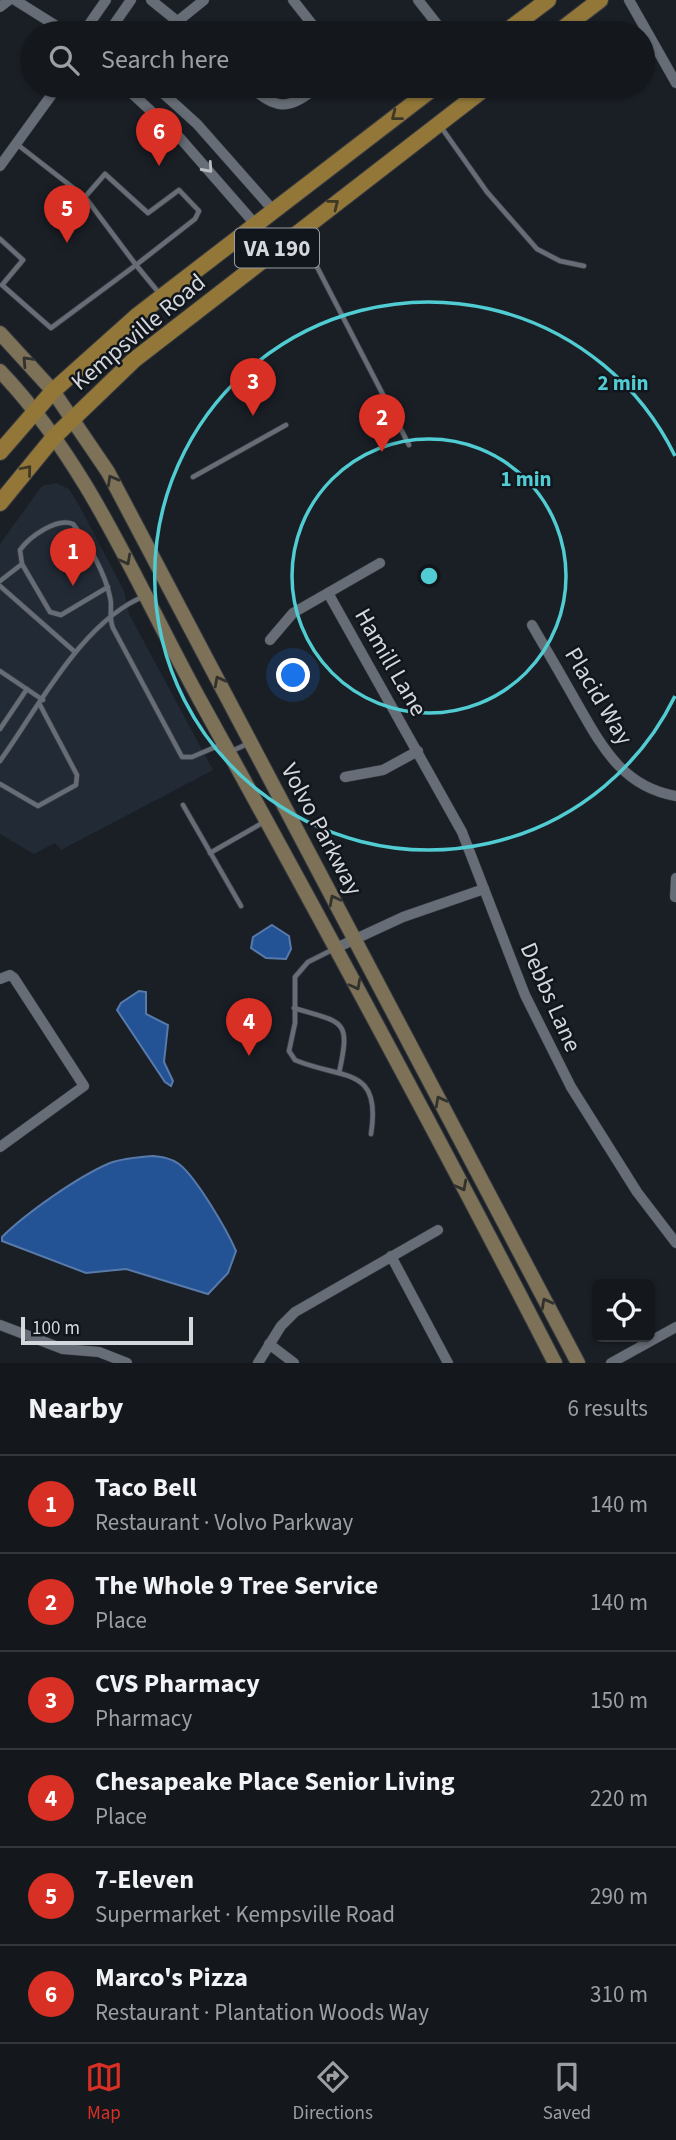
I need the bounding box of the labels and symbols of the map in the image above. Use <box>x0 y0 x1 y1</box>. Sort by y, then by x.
pin: 6 <box>136 108 182 166</box>
one-way arrow <box>391 108 404 121</box>
one-way arrow <box>199 160 212 173</box>
pin: 5 <box>44 185 90 243</box>
one-way arrow <box>327 199 339 212</box>
road number: VA 190 <box>235 229 319 268</box>
street label: Kempsville Road <box>63 265 213 399</box>
one-way arrow <box>23 357 36 370</box>
pin: 3 <box>230 358 276 416</box>
text: 2 min <box>597 368 649 398</box>
pin: 2 <box>359 394 405 452</box>
text: 1 min <box>500 464 552 494</box>
one-way arrow <box>18 465 31 477</box>
one-way arrow <box>107 475 120 488</box>
pin: 1 <box>50 528 96 586</box>
one-way arrow <box>118 552 131 565</box>
centre of rings <box>417 564 441 588</box>
street label: Hamill Lane <box>346 602 436 723</box>
street label: Placid Way <box>556 641 642 752</box>
your location <box>276 658 310 692</box>
one-way arrow <box>213 676 227 689</box>
street label: Volvo Parkway <box>272 757 371 902</box>
one-way arrow <box>328 895 342 907</box>
street label: Debbs Lane <box>511 937 590 1058</box>
one-way arrow <box>347 977 361 990</box>
pin: 4 <box>226 998 272 1056</box>
one-way arrow <box>434 1096 448 1109</box>
one-way arrow <box>453 1179 467 1191</box>
one-way arrow <box>541 1298 554 1310</box>
scale bar <box>21 1314 192 1346</box>

